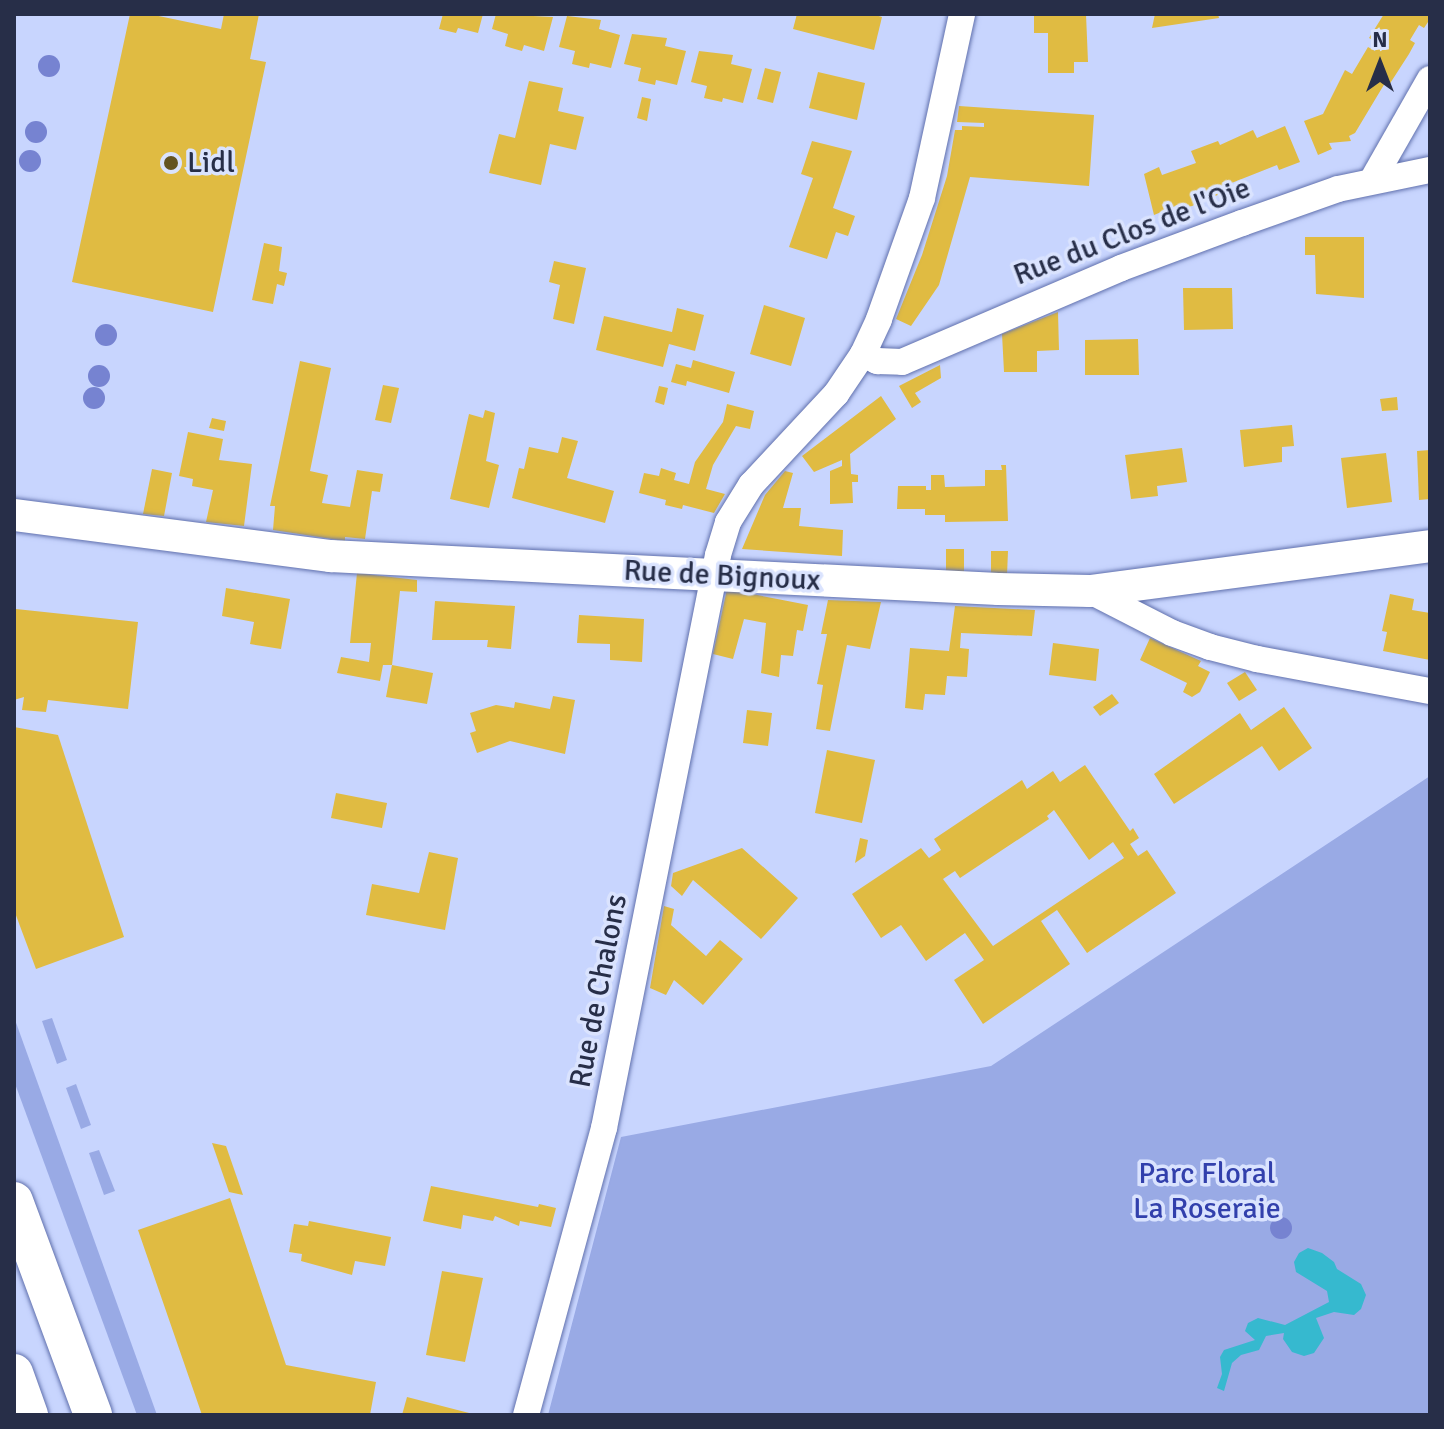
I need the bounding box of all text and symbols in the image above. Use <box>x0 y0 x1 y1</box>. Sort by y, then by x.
north arrow <box>1340 24 1420 104</box>
text: N <box>1372 26 1388 53</box>
place label: Lidl <box>187 145 235 181</box>
marker: Lidl <box>162 154 180 172</box>
street label: Rue du Clos de l'Oie <box>1009 170 1255 294</box>
street label: Rue de Bignoux <box>623 553 821 599</box>
street label: Rue de Chalons <box>563 891 635 1091</box>
park label: Parc Floral La Roseraie <box>1133 1156 1281 1226</box>

